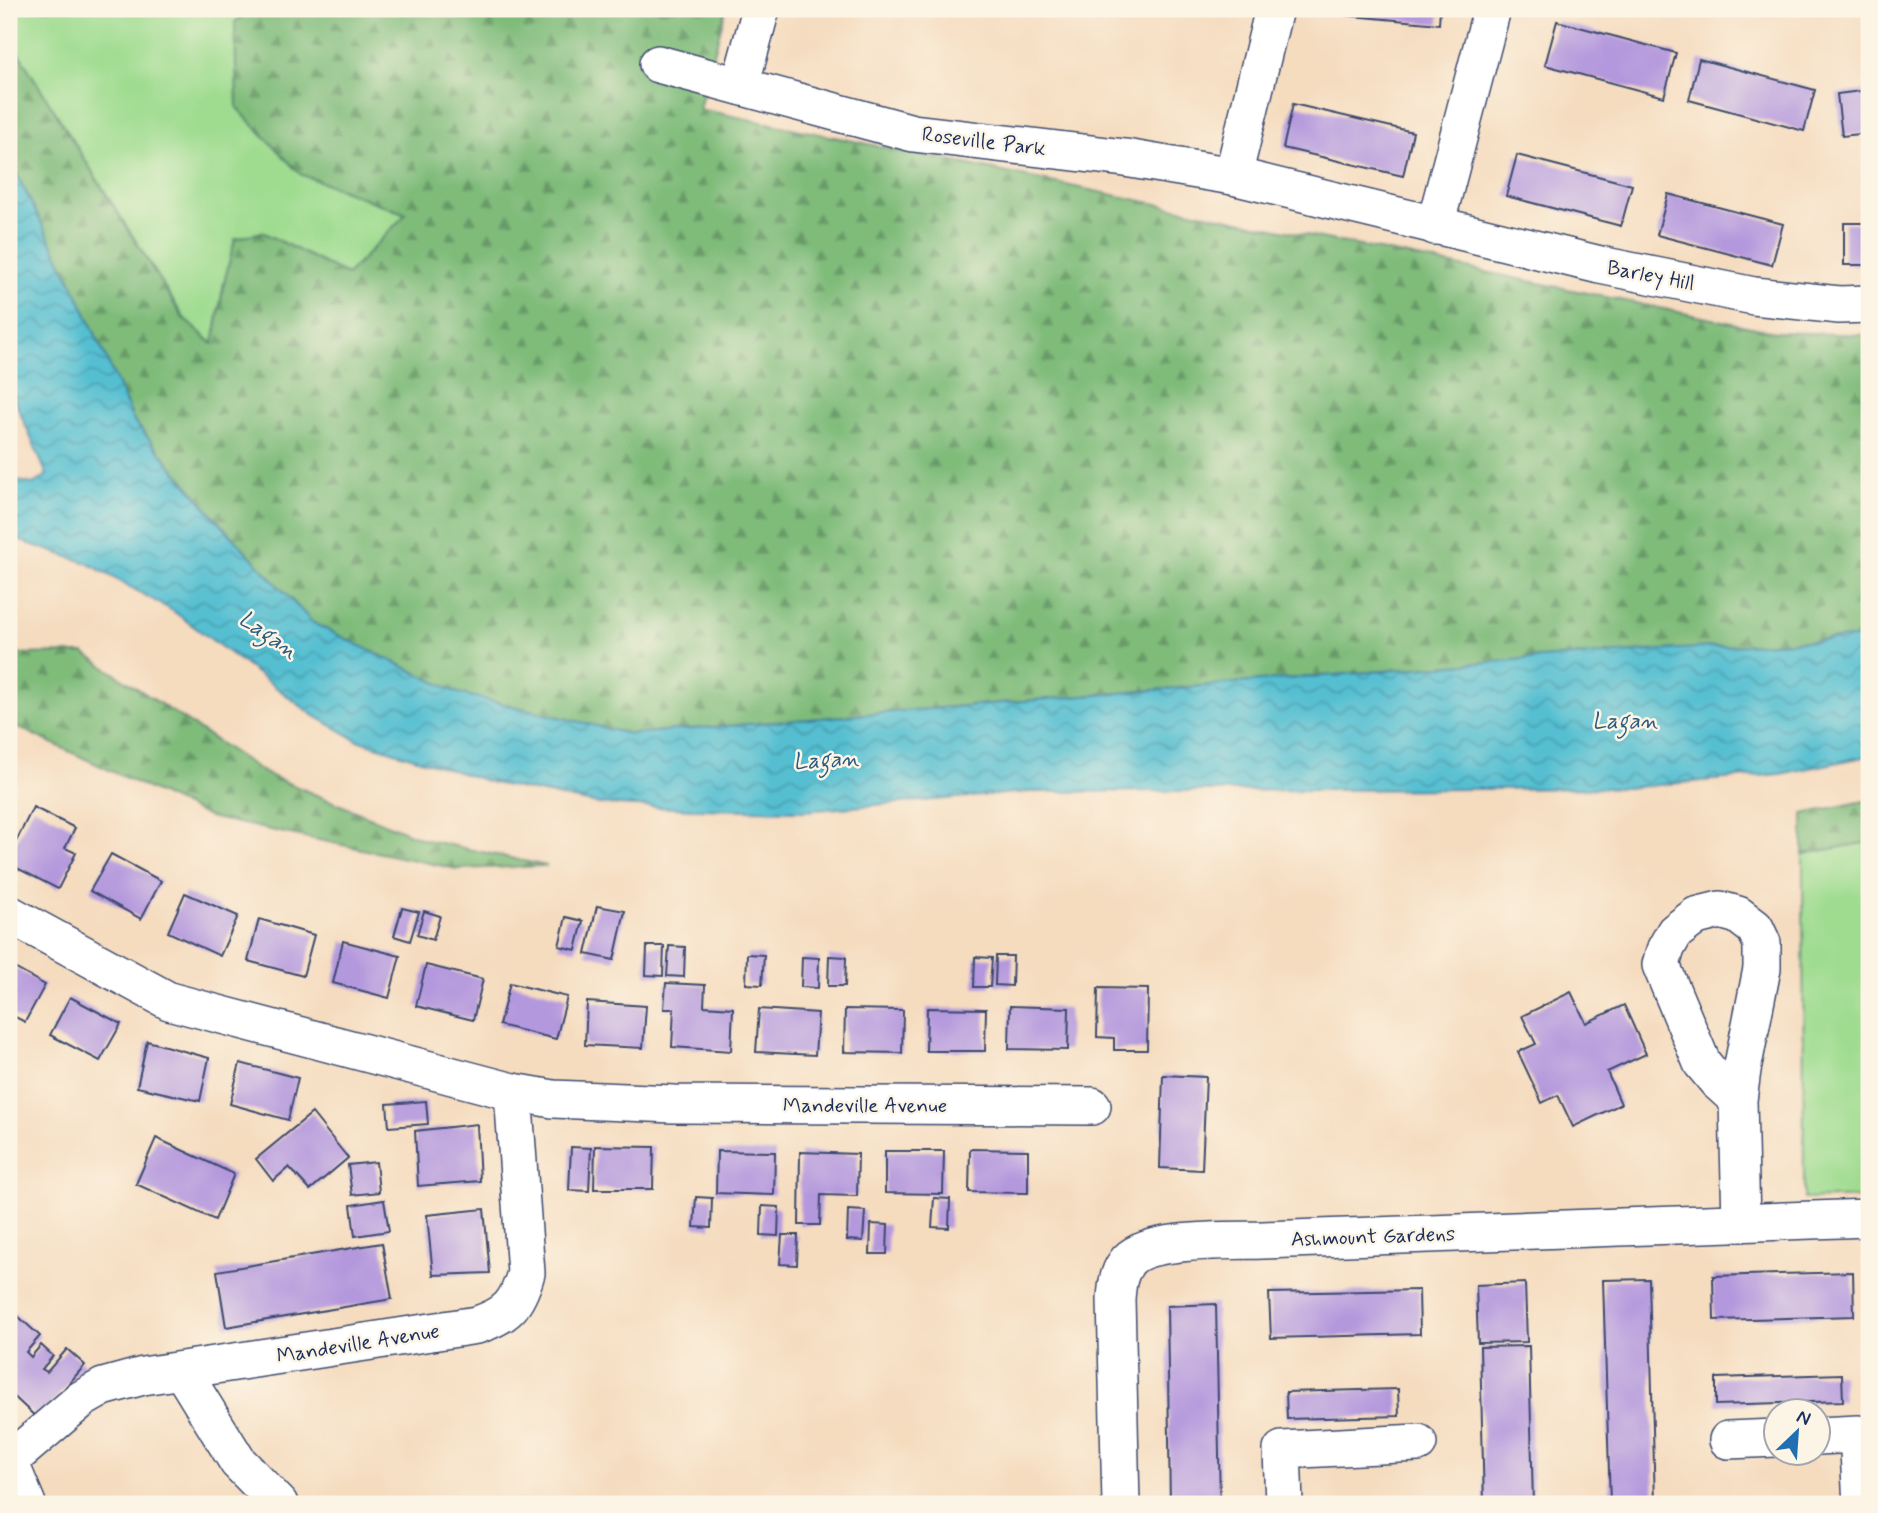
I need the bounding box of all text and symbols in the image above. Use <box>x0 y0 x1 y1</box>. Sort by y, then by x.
street label: Roseville Park <box>920 120 1048 164</box>
street label: Barley Hill <box>1605 254 1697 298</box>
water label: Lagan <box>231 604 303 668</box>
water label: Lagan <box>1592 707 1658 739</box>
water label: Lagan <box>792 744 860 780</box>
street label: Mandeville Avenue <box>783 1092 947 1120</box>
street label: Ashmount Gardens <box>1290 1220 1456 1254</box>
street label: Mandeville Avenue <box>275 1317 442 1371</box>
north arrow <box>1762 1398 1832 1468</box>
text: N <box>1793 1404 1815 1432</box>

